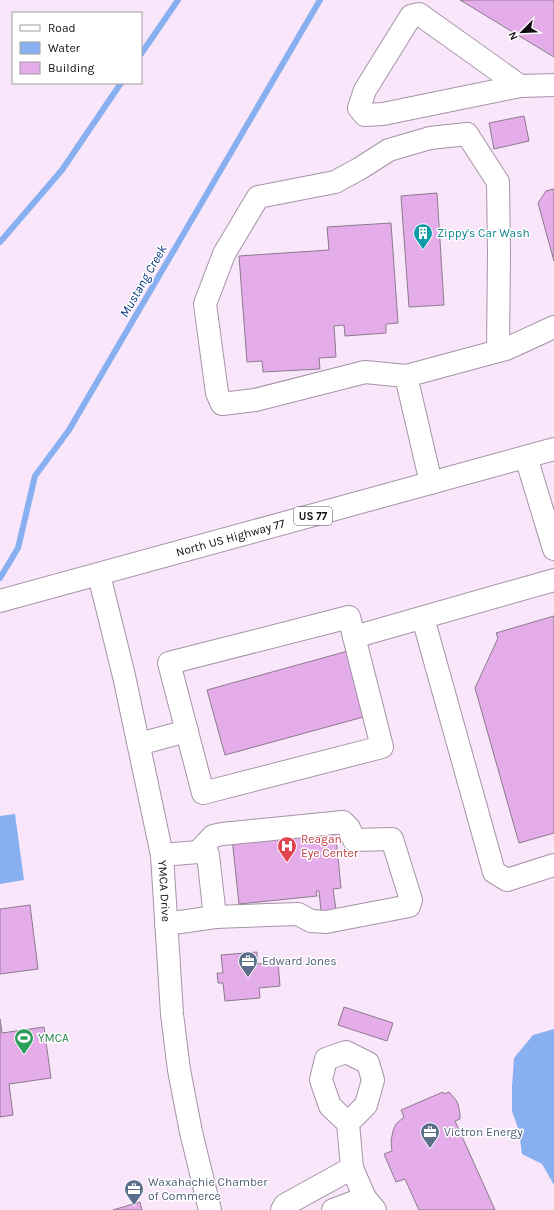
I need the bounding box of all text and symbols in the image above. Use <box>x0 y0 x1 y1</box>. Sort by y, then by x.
legend <box>12 12 142 84</box>
north arrow <box>502 12 542 52</box>
text: Road <box>48 21 76 35</box>
text: N <box>506 30 521 42</box>
text: Water <box>48 41 81 55</box>
text: Building <box>48 61 95 75</box>
building icon: Zippy's Car Wash <box>412 222 434 250</box>
place label: Zippy's Car Wash <box>437 226 530 240</box>
water label: Mustang Creek <box>116 242 170 320</box>
road number: US 77 <box>294 507 332 525</box>
street label: North US Highway 77 <box>174 516 287 559</box>
place label: Reagan Eye Center <box>301 832 359 860</box>
hospital icon: Reagan Eye Center <box>276 835 298 863</box>
street label: YMCA Drive <box>155 860 173 922</box>
office icon: Edward Jones <box>237 950 259 978</box>
place label: Edward Jones <box>262 954 337 968</box>
sports icon: YMCA <box>13 1027 35 1055</box>
place label: YMCA <box>38 1031 69 1045</box>
office icon: Victron Energy <box>419 1121 441 1149</box>
place label: Victron Energy <box>444 1125 523 1139</box>
place label: Waxahachie Chamber of Commerce <box>148 1175 268 1203</box>
office icon: Waxahachie Chamber of Commerce <box>123 1178 145 1206</box>

